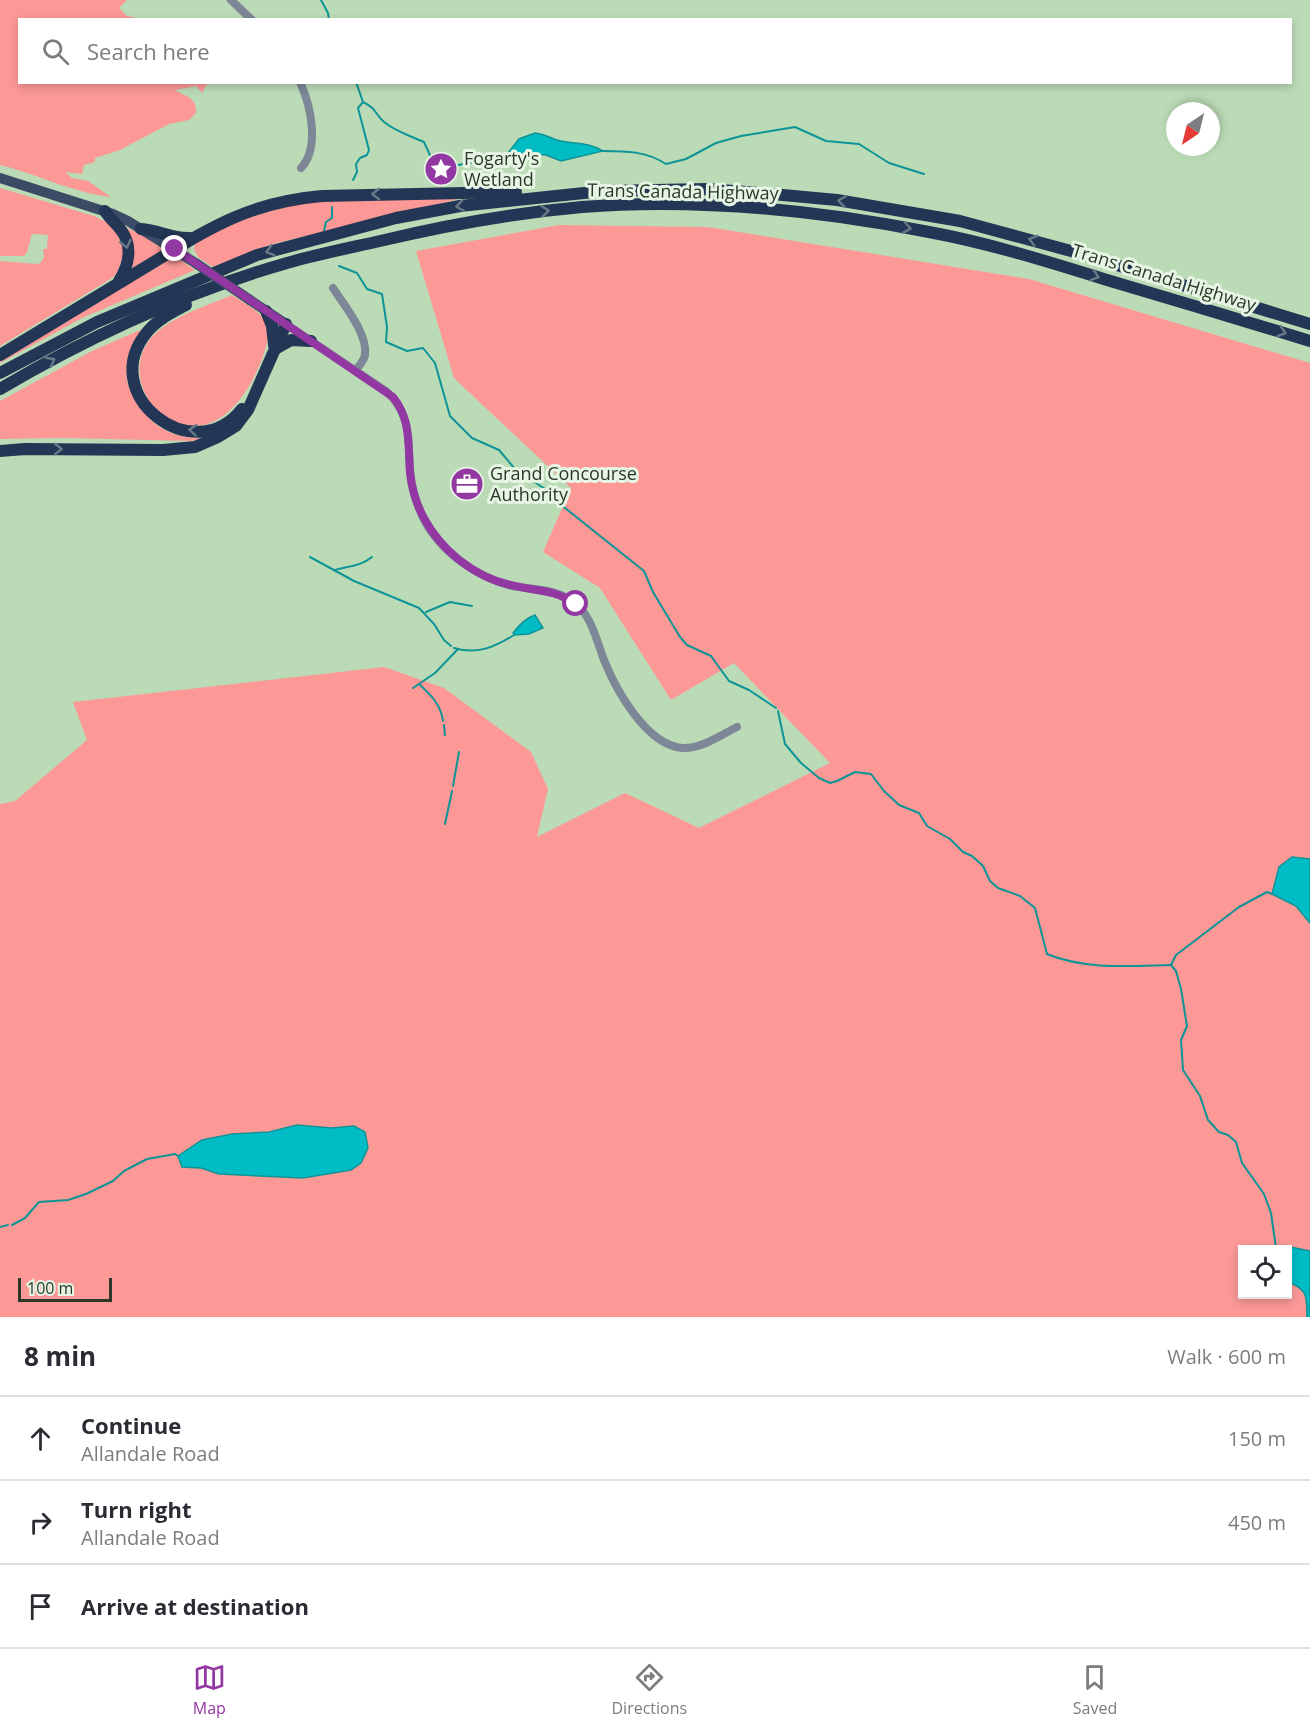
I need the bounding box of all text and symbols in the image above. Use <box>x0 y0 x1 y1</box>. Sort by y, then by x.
search box <box>18 18 1292 84</box>
icon: search <box>39 35 72 68</box>
text: Search here <box>87 36 210 66</box>
north arrow <box>1166 102 1220 156</box>
place label: Fogarty's Wetland <box>464 146 539 191</box>
place icon: Fogarty's Wetland <box>423 151 459 187</box>
street label: Trans Canada Highway <box>587 177 780 205</box>
one-way arrow <box>372 188 381 200</box>
one-way arrow <box>838 196 847 208</box>
one-way arrow <box>455 200 464 212</box>
one-way arrow <box>541 206 550 218</box>
one-way arrow <box>901 221 911 234</box>
route end <box>161 235 187 261</box>
one-way arrow <box>1028 235 1039 247</box>
street label: Trans Canada Highway <box>1069 238 1260 317</box>
one-way arrow <box>119 239 132 249</box>
one-way arrow <box>265 244 275 257</box>
one-way arrow <box>1089 269 1100 281</box>
one-way arrow <box>1276 325 1287 337</box>
one-way arrow <box>45 356 56 368</box>
one-way arrow <box>189 424 198 437</box>
one-way arrow <box>54 443 63 455</box>
place label: Grand Concourse Authority <box>490 461 637 506</box>
office icon: Grand Concourse Authority <box>449 466 485 502</box>
route start <box>562 590 588 616</box>
map controls <box>1238 1245 1292 1299</box>
button: locate <box>1238 1245 1292 1299</box>
scale bar <box>18 1275 112 1302</box>
text: 100 m <box>27 1277 73 1299</box>
text: 8 min <box>24 1338 96 1374</box>
text: Walk · 600 m <box>1167 1343 1286 1370</box>
text: Continue <box>81 1410 181 1440</box>
icon: ahead <box>24 1422 57 1455</box>
text: 150 m <box>1228 1425 1286 1452</box>
text: Allandale Road <box>81 1440 220 1467</box>
text: Turn right <box>81 1494 192 1524</box>
icon: right <box>24 1506 57 1539</box>
text: 450 m <box>1228 1509 1286 1536</box>
text: Allandale Road <box>81 1524 220 1551</box>
icon: arrive <box>24 1590 57 1623</box>
text: Arrive at destination <box>81 1591 309 1621</box>
tab: Map <box>193 1661 226 1719</box>
tab: Directions <box>611 1661 687 1719</box>
tab: Saved <box>1073 1661 1117 1719</box>

